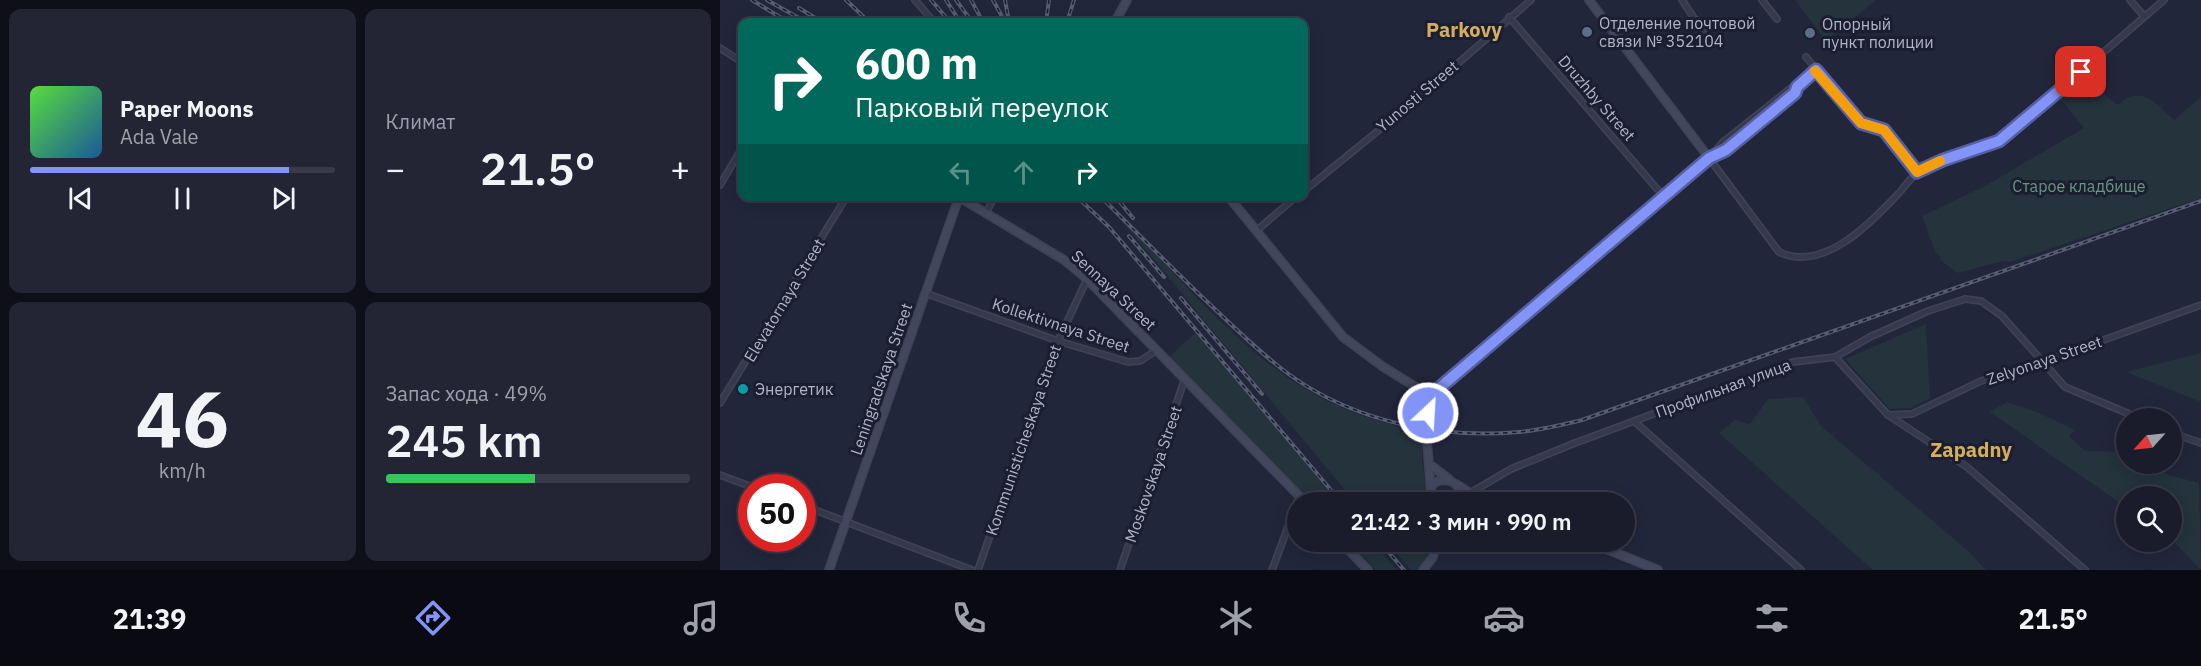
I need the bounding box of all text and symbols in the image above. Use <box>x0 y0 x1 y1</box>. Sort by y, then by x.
place label: Отделение почтовой связи № 352104 <box>1599 13 1755 51</box>
place label: Опорный пункт полиции <box>1822 14 1934 52</box>
district label: Parkovy <box>1426 16 1502 43</box>
marker: Отделение почтовой связи № 352104 <box>1580 25 1594 39</box>
marker: Опорный пункт полиции <box>1803 26 1817 40</box>
text: 600 m <box>855 36 978 91</box>
icon: right <box>756 42 834 120</box>
pin <box>2055 46 2106 97</box>
street label: Druzhby Street <box>1554 51 1640 145</box>
icon: arrive <box>2064 55 2097 88</box>
street label: Yunosti Street <box>1372 56 1462 136</box>
text: Парковый переулок <box>855 89 1109 124</box>
text: Paper Moons <box>120 94 253 123</box>
text: Климат <box>386 108 456 135</box>
text: Ada Vale <box>120 123 199 150</box>
text: 21.5° <box>480 139 596 197</box>
text: − <box>386 147 405 190</box>
text: + <box>670 147 690 190</box>
icon: left <box>944 156 977 189</box>
icon: ahead <box>1007 156 1040 189</box>
icon: right <box>1070 156 1103 189</box>
park label: Старое кладбище <box>2012 176 2146 196</box>
icon: previous <box>64 182 97 215</box>
icon: pause <box>166 182 199 215</box>
icon: next <box>267 182 300 215</box>
street label: Elevatornaya Street <box>739 235 829 365</box>
street label: Sennaya Street <box>1067 246 1161 334</box>
street label: Kollektivnaya Street <box>990 293 1132 357</box>
street label: Leningradskaya Street <box>846 300 916 458</box>
street label: Zelyonaya Street <box>1984 331 2104 389</box>
street label: Kommunisticheskaya Street <box>981 342 1065 538</box>
street label: Профильная улица <box>1653 354 1794 422</box>
text: 46 <box>135 367 229 468</box>
place label: Энергетик <box>755 379 834 399</box>
text: Запас хода · 49% <box>386 380 547 407</box>
position arrow <box>1396 381 1460 445</box>
marker: Энергетик <box>736 382 750 396</box>
street label: Moskovskaya Street <box>1120 403 1186 545</box>
north arrow <box>2116 408 2182 474</box>
map controls <box>2116 408 2182 552</box>
text: 245 km <box>386 411 542 469</box>
district label: Zapadny <box>1930 436 2012 463</box>
text: km/h <box>159 457 206 484</box>
speed limit sign: 50 <box>738 474 816 552</box>
button: search <box>2116 486 2182 552</box>
text: 21:42 · 3 мин · 990 m <box>1350 507 1572 536</box>
icon: directions <box>412 597 454 639</box>
icon: music <box>680 597 722 639</box>
icon: phone <box>948 597 990 639</box>
icon: climate <box>1215 597 1257 639</box>
icon: car <box>1483 597 1525 639</box>
icon: filters <box>1751 597 1793 639</box>
text: 21:39 <box>113 601 187 636</box>
text: 21.5° <box>2018 601 2088 636</box>

